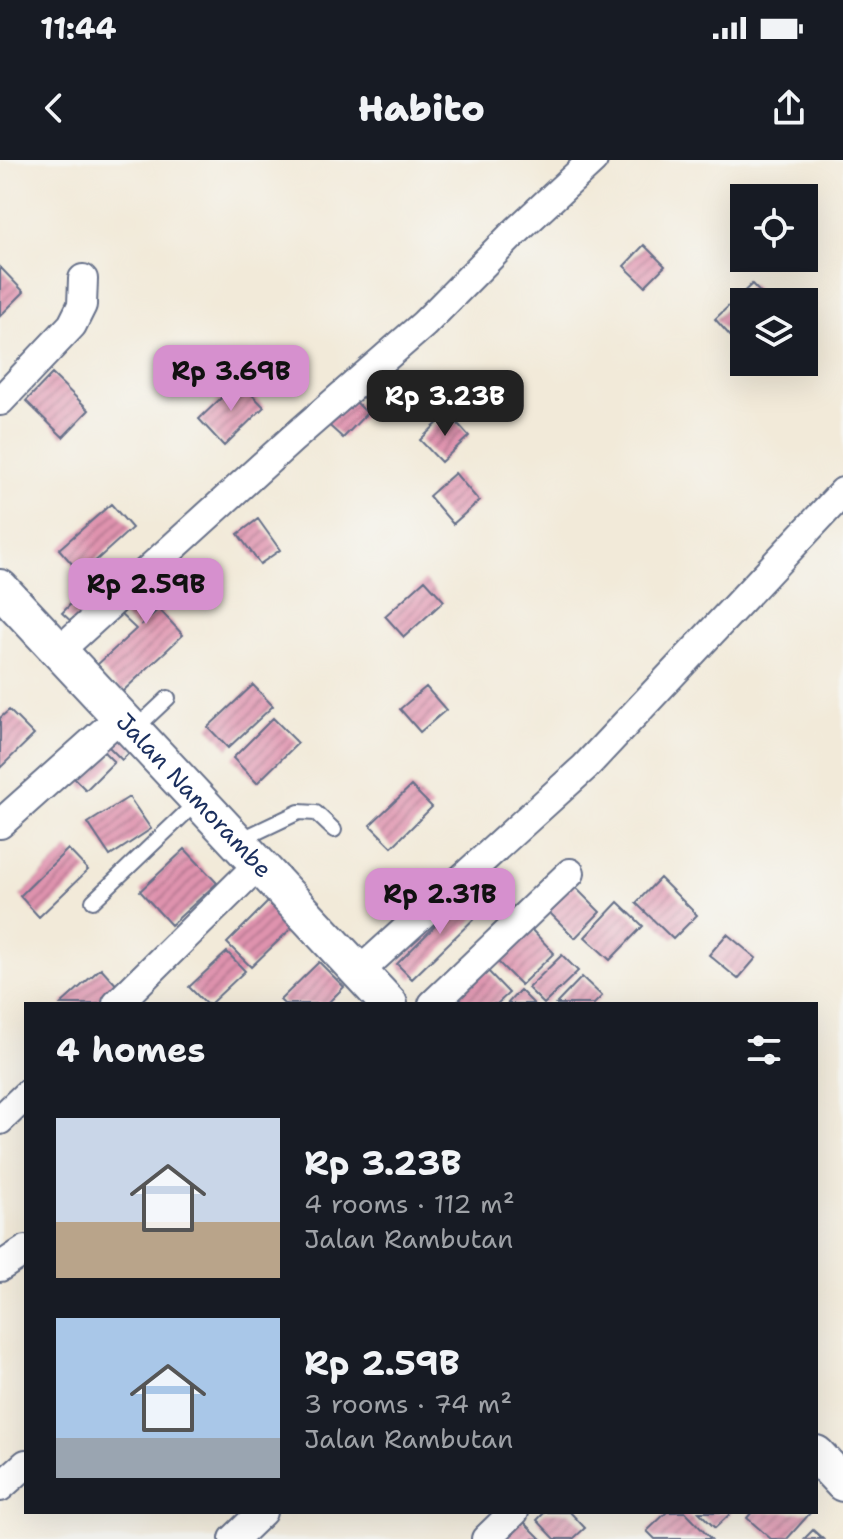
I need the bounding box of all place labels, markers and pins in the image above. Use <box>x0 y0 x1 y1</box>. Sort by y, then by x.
pin: Rp 3.69B <box>148 345 314 413</box>
pin: Rp 3.23B <box>362 370 528 438</box>
pin: Rp 2.59B <box>63 558 229 626</box>
pin: Rp 2.31B <box>357 868 523 936</box>

